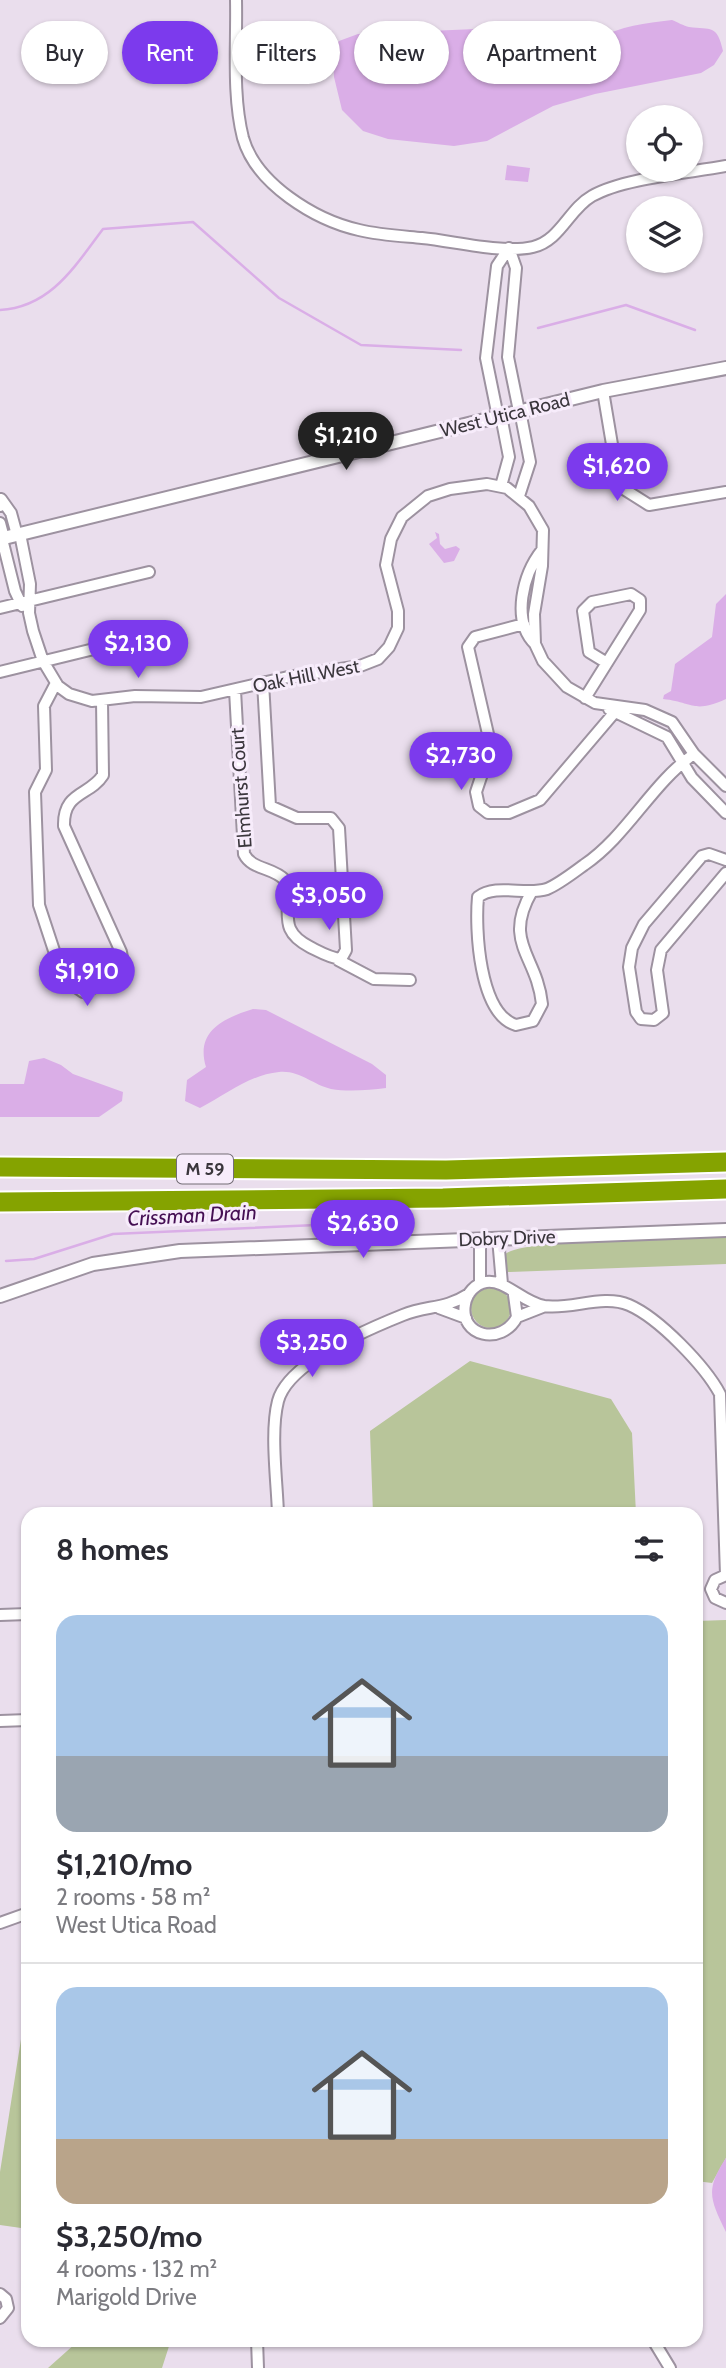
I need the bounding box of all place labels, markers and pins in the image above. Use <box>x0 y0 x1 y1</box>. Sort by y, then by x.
pin: $1,210 <box>289 412 403 472</box>
pin: $1,620 <box>560 444 674 503</box>
pin: $2,130 <box>81 620 195 680</box>
pin: $2,730 <box>404 732 518 792</box>
pin: $3,050 <box>272 872 386 932</box>
pin: $1,910 <box>30 948 144 1008</box>
pin: $2,630 <box>306 1200 420 1260</box>
pin: $3,250 <box>255 1320 369 1379</box>

